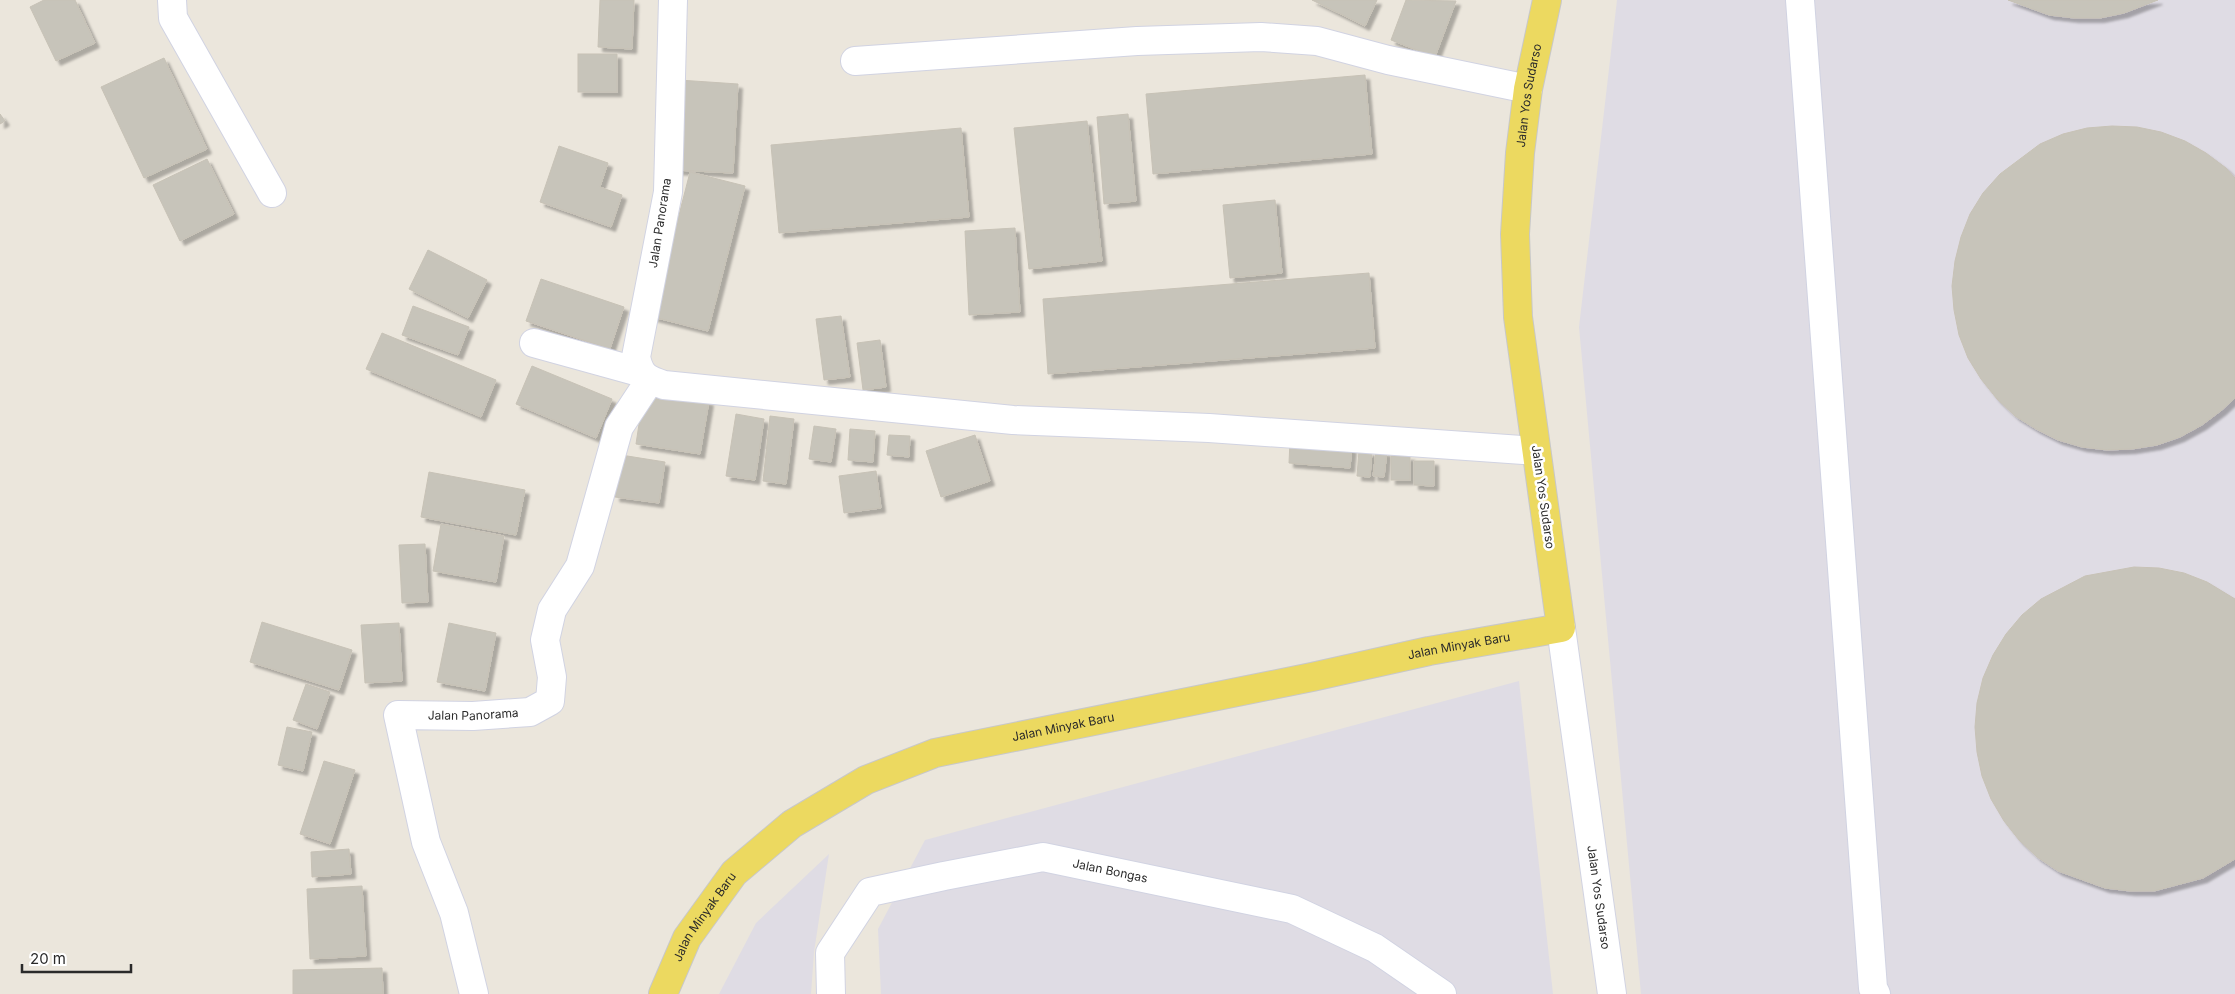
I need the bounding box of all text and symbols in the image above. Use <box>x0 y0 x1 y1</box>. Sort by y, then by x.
street label: Jalan Yos Sudarso <box>1513 42 1544 148</box>
street label: Jalan Panorama <box>645 177 674 269</box>
street label: Jalan Yos Sudarso <box>1529 444 1558 550</box>
street label: Jalan Minyak Baru <box>1406 629 1511 663</box>
street label: Jalan Panorama <box>428 705 519 723</box>
street label: Jalan Minyak Baru <box>1011 709 1116 744</box>
street label: Jalan Yos Sudarso <box>1584 844 1614 950</box>
street label: Jalan Bongas <box>1071 855 1149 886</box>
street label: Jalan Minyak Baru <box>670 869 739 964</box>
scale bar <box>22 942 131 974</box>
text: 20 m <box>30 949 66 968</box>

